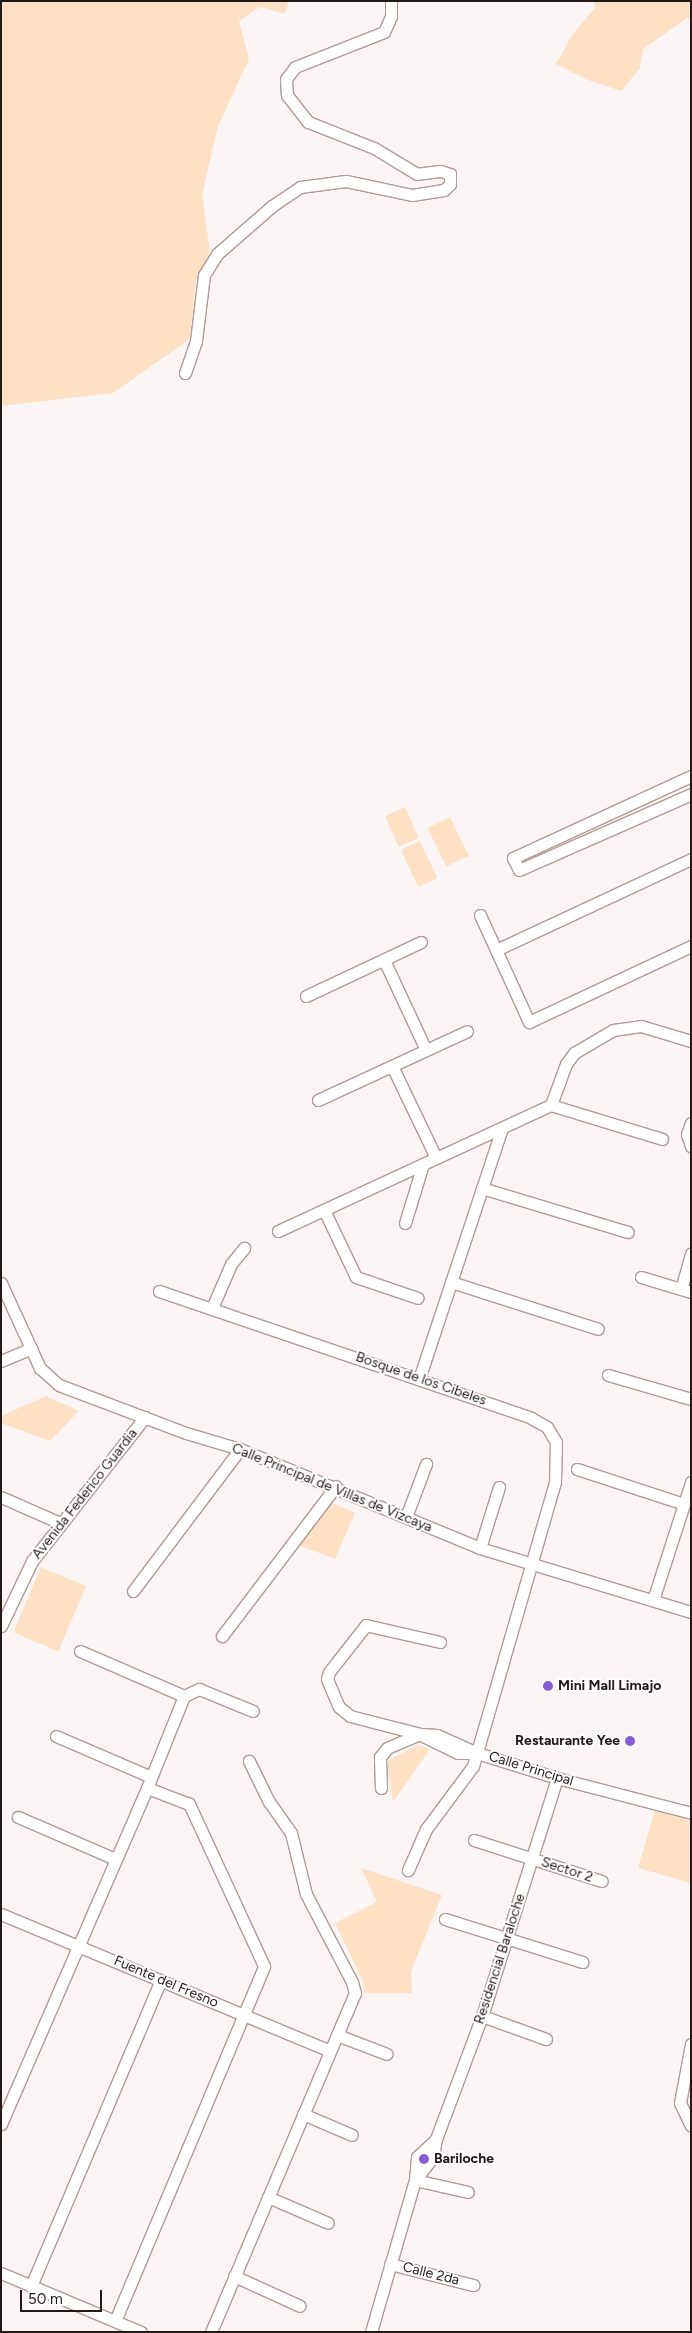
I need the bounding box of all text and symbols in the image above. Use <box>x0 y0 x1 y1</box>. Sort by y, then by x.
street label: Bosque de los Cibeles <box>353 1349 489 1409</box>
street label: Avenida Federico Guardia <box>29 1425 141 1563</box>
street label: Calle Principal de Villas de Vizcaya <box>229 1440 435 1536</box>
place label: Mini Mall Limajo <box>558 1678 661 1694</box>
marker: Mini Mall Limajo <box>542 1680 554 1692</box>
place label: Restaurante Yee <box>515 1733 620 1749</box>
marker: Restaurante Yee <box>624 1735 636 1747</box>
street label: Calle Principal <box>487 1748 575 1790</box>
street label: Sector 2 <box>539 1854 595 1886</box>
street label: Residencial Baraloche <box>471 1892 529 2026</box>
street label: Fuente del Fresno <box>111 1952 221 2012</box>
place label: Bariloche <box>434 2151 494 2167</box>
marker: Bariloche <box>418 2153 430 2165</box>
street label: Calle 2da <box>401 2259 461 2289</box>
scale bar <box>22 2280 105 2312</box>
text: 50 m <box>28 2290 63 2308</box>

